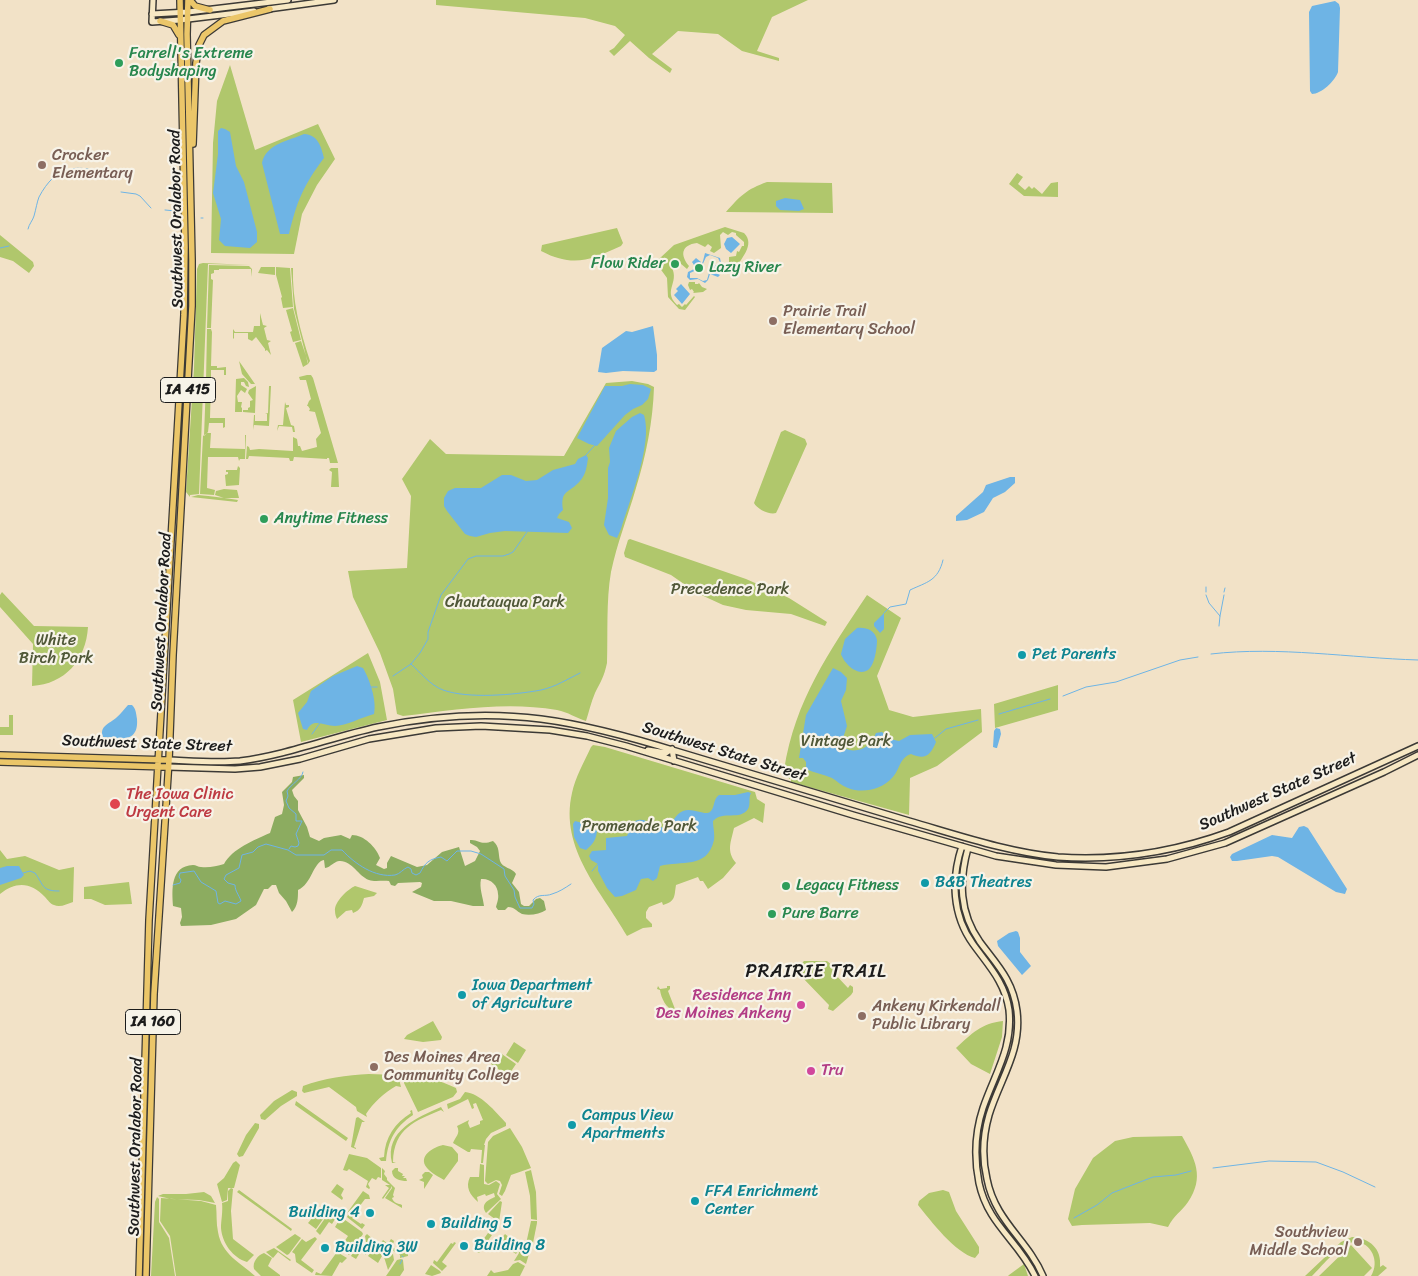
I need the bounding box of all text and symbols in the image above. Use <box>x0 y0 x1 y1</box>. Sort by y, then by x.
place label: Farrell's Extreme Bodyshaping <box>129 44 253 82</box>
marker: Farrell's Extreme Bodyshaping <box>113 57 125 69</box>
street label: Southwest Oralabor Road <box>166 130 188 308</box>
place label: Crocker Elementary <box>52 146 133 184</box>
marker: Crocker Elementary <box>36 159 48 171</box>
place label: Flow Rider <box>591 254 665 274</box>
marker: Flow Rider <box>669 258 681 270</box>
place label: Lazy River <box>709 258 781 278</box>
marker: Lazy River <box>693 262 705 274</box>
place label: Prairie Trail Elementary School <box>783 302 915 340</box>
marker: Prairie Trail Elementary School <box>767 315 779 327</box>
road number: IA 415 <box>160 378 216 402</box>
place label: Anytime Fitness <box>274 509 388 529</box>
marker: Anytime Fitness <box>258 513 270 525</box>
street label: Southwest Oralabor Road <box>148 532 176 712</box>
park label: Precedence Park <box>671 580 789 600</box>
park label: Chautauqua Park <box>445 593 565 613</box>
park label: White Birch Park <box>19 631 93 669</box>
place label: Pet Parents <box>1032 645 1116 665</box>
marker: Pet Parents <box>1016 649 1028 661</box>
street label: Southwest State Street <box>640 718 808 786</box>
street label: Southwest State Street <box>62 731 232 757</box>
park label: Vintage Park <box>801 732 891 752</box>
street label: Southwest State Street <box>1196 749 1360 835</box>
place label: The Iowa Clinic Urgent Care <box>126 785 233 823</box>
marker: The Iowa Clinic Urgent Care <box>108 797 122 811</box>
park label: Promenade Park <box>581 817 697 837</box>
place label: B&B Theatres <box>935 873 1032 893</box>
place label: Legacy Fitness <box>796 876 899 896</box>
marker: B&B Theatres <box>919 877 931 889</box>
marker: Legacy Fitness <box>780 880 792 892</box>
place label: Pure Barre <box>782 904 859 924</box>
marker: Pure Barre <box>766 908 778 920</box>
district label: PRAIRIE TRAIL <box>746 961 886 983</box>
place label: Iowa Department of Agriculture <box>472 976 592 1014</box>
place label: Residence Inn Des Moines Ankeny <box>655 986 791 1024</box>
marker: Iowa Department of Agriculture <box>456 989 468 1001</box>
place label: Ankeny Kirkendall Public Library <box>872 997 1001 1035</box>
marker: Residence Inn Des Moines Ankeny <box>795 999 807 1011</box>
road number: IA 160 <box>126 1010 180 1034</box>
marker: Ankeny Kirkendall Public Library <box>856 1010 868 1022</box>
place label: Des Moines Area Community College <box>384 1048 519 1086</box>
street label: Southwest Oralabor Road <box>125 1058 147 1236</box>
marker: Des Moines Area Community College <box>368 1061 380 1073</box>
place label: Tru <box>821 1061 844 1081</box>
marker: Tru <box>805 1065 817 1077</box>
place label: Campus View Apartments <box>582 1106 673 1144</box>
marker: Campus View Apartments <box>566 1119 578 1131</box>
place label: FFA Enrichment Center <box>705 1182 818 1220</box>
marker: FFA Enrichment Center <box>689 1195 701 1207</box>
place label: Building 4 <box>289 1203 360 1223</box>
marker: Building 4 <box>364 1207 376 1219</box>
place label: Building 5 <box>441 1214 512 1234</box>
marker: Building 5 <box>425 1218 437 1230</box>
place label: Southview Middle School <box>1249 1223 1348 1261</box>
place label: Building 8 <box>474 1236 545 1256</box>
marker: Southview Middle School <box>1352 1236 1364 1248</box>
place label: Building 3W <box>335 1238 418 1258</box>
marker: Building 8 <box>458 1240 470 1252</box>
marker: Building 3W <box>319 1242 331 1254</box>

